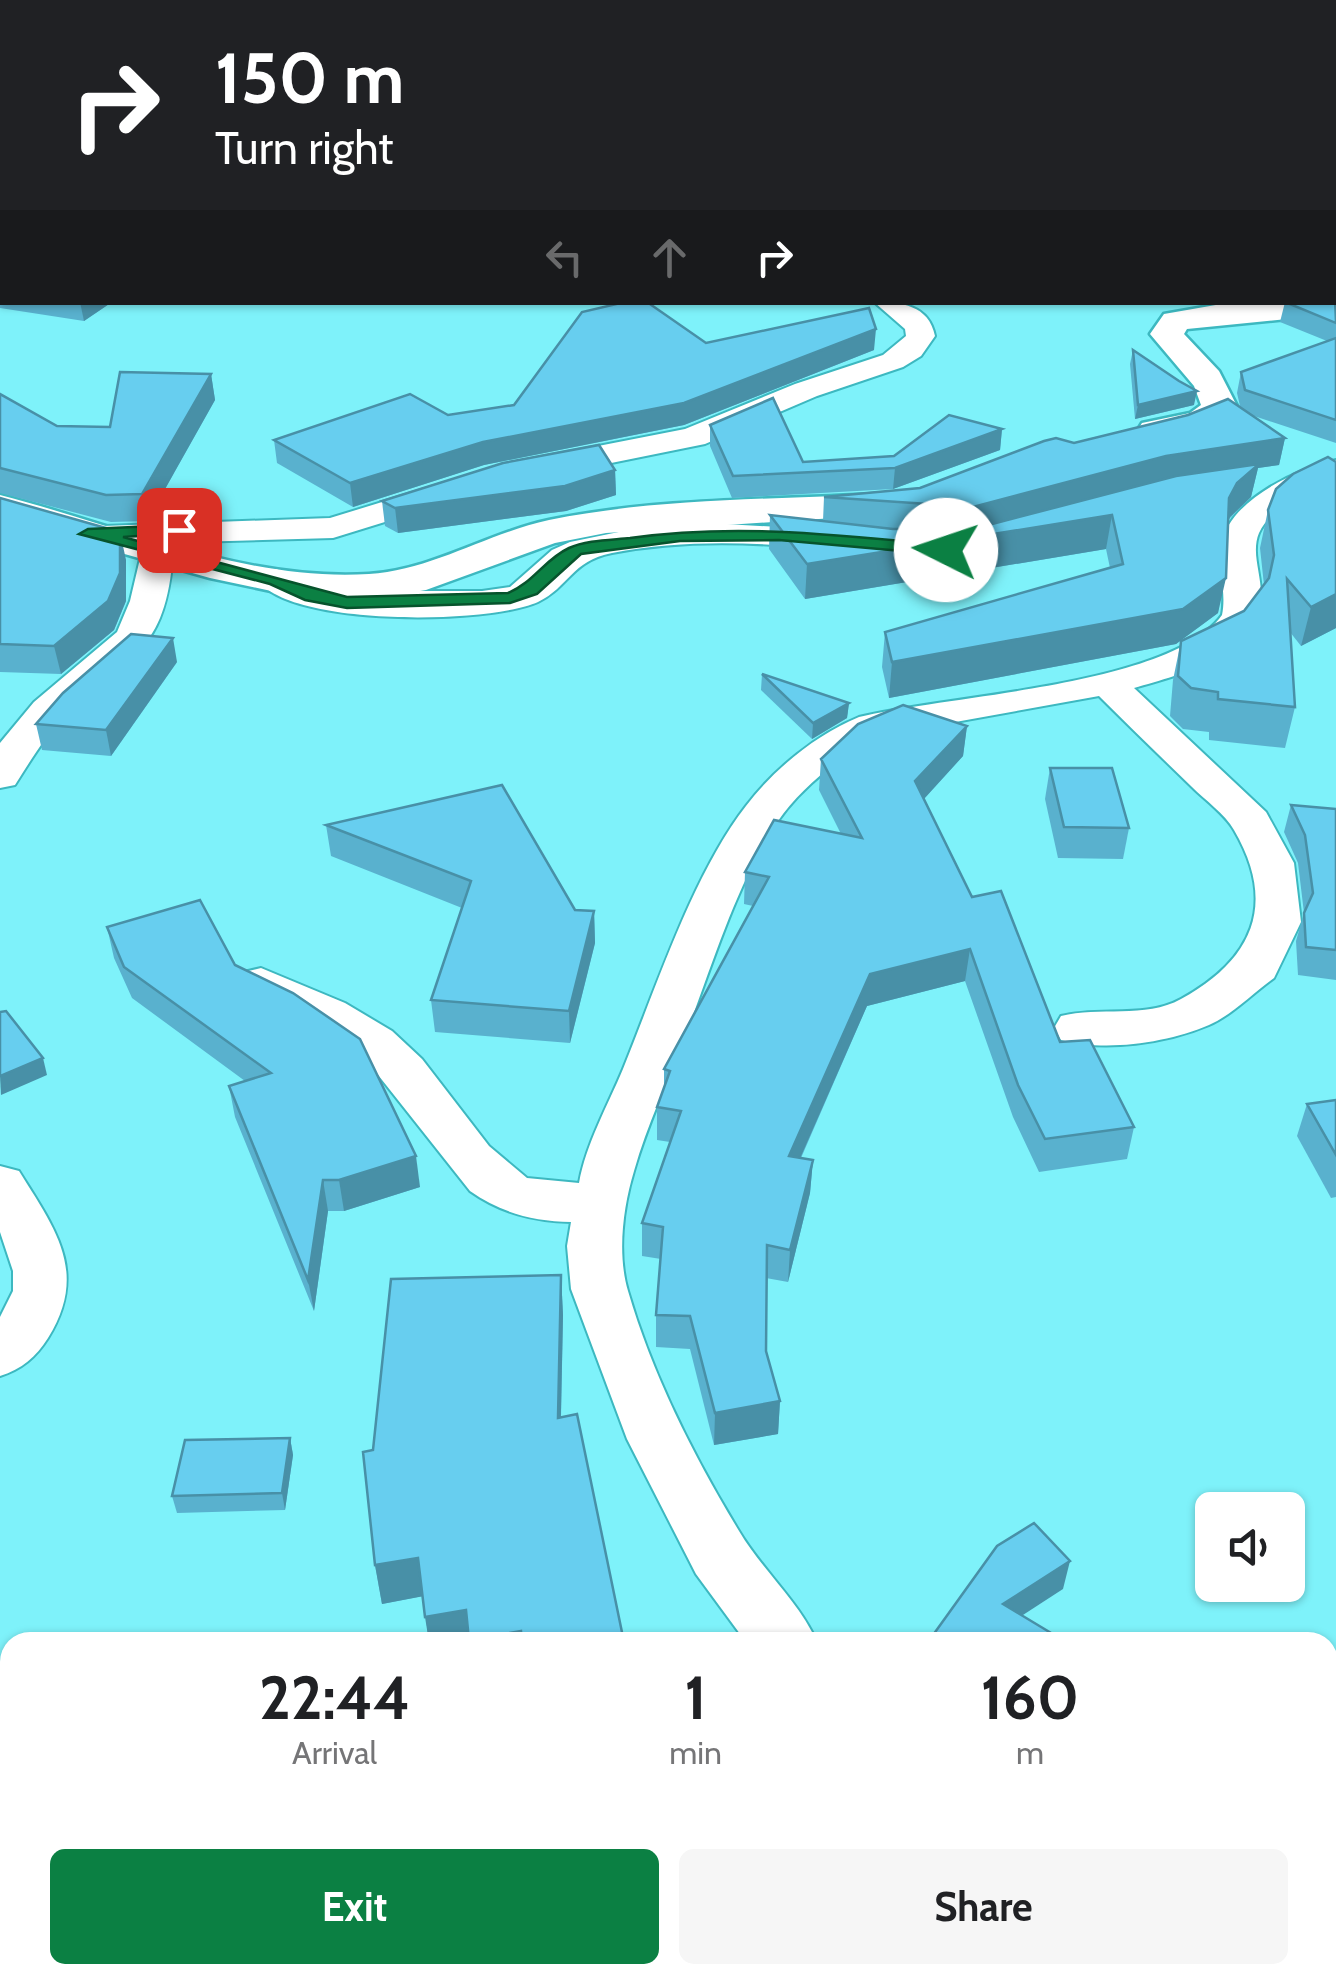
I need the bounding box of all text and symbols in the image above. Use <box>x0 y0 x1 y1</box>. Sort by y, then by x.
text: 150 m <box>215 35 404 121</box>
icon: right <box>50 40 180 170</box>
text: Turn right <box>215 121 394 175</box>
icon: left <box>537 230 592 285</box>
icon: ahead <box>642 230 697 285</box>
icon: right <box>747 230 802 285</box>
pin <box>137 488 222 573</box>
position arrow <box>894 498 998 602</box>
icon: arrive <box>152 503 207 558</box>
map controls <box>1195 1492 1305 1602</box>
button: sound <box>1195 1492 1305 1602</box>
text: 22:44 <box>259 1661 410 1734</box>
text: 1 <box>684 1661 707 1734</box>
text: 160 <box>981 1661 1079 1734</box>
text: Arrival <box>292 1733 377 1772</box>
text: min <box>669 1733 722 1772</box>
text: m <box>1016 1733 1044 1772</box>
button: Exit <box>50 1849 659 1964</box>
button: Share <box>679 1849 1288 1964</box>

